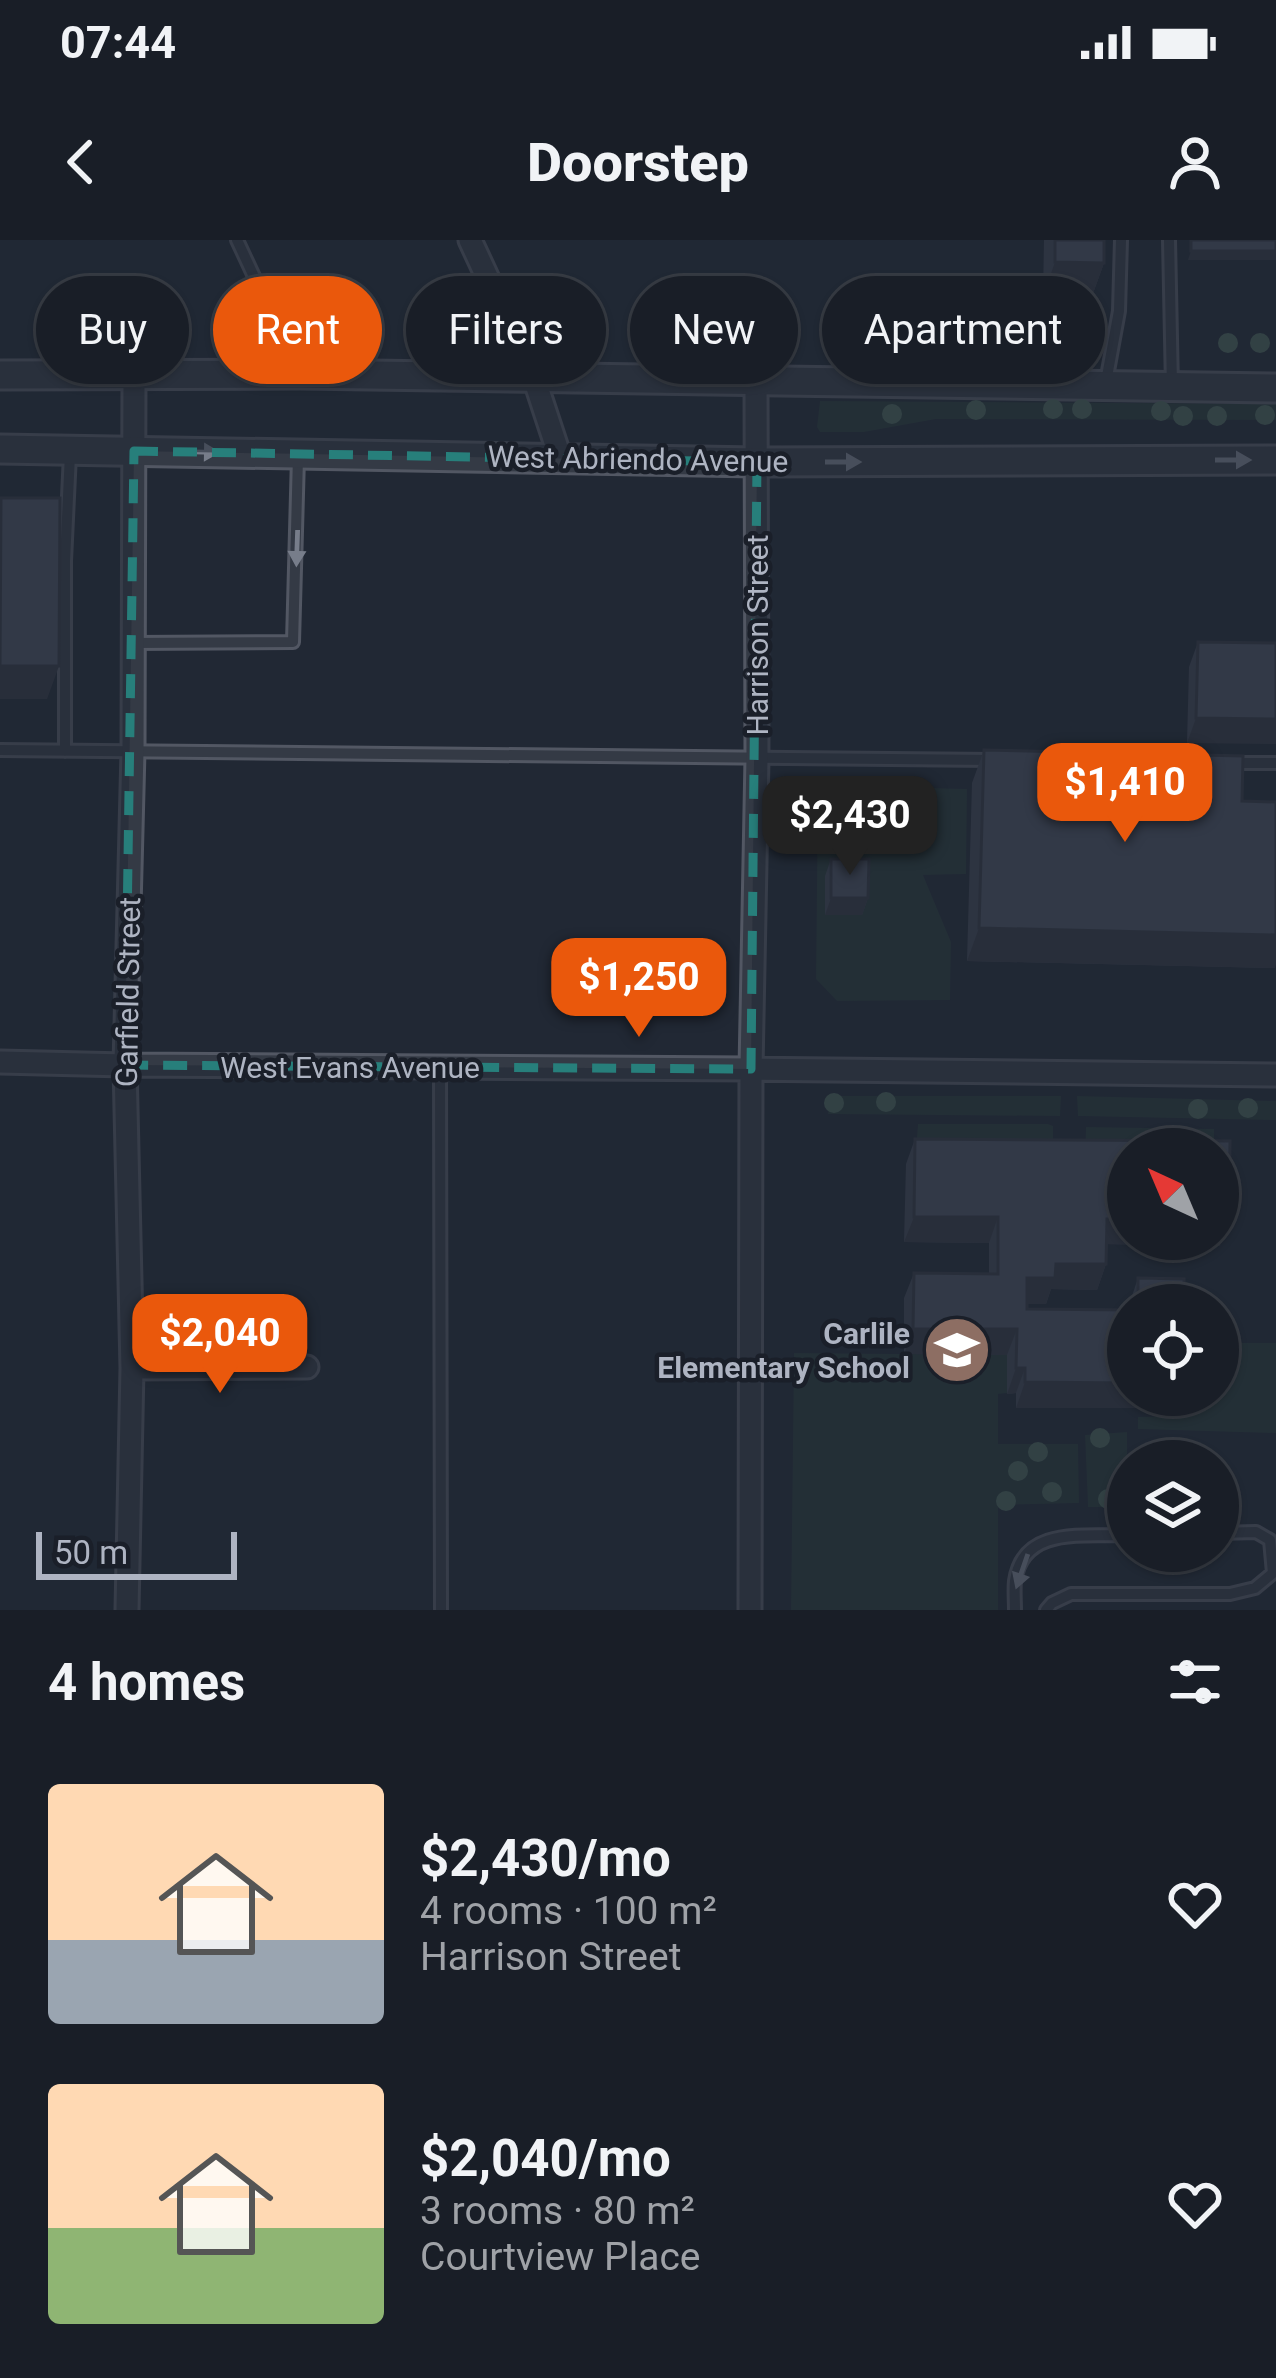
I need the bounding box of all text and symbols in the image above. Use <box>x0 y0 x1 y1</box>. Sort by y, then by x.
text: 07:44 <box>60 16 176 69</box>
icon: back <box>48 129 114 195</box>
icon: person <box>1162 129 1228 195</box>
text: Doorstep <box>527 131 749 194</box>
chip: Buy <box>36 276 189 384</box>
chip: Rent <box>213 276 382 384</box>
chip: Filters <box>406 276 606 384</box>
chip: New <box>630 276 798 384</box>
chip: Apartment <box>822 276 1105 384</box>
street label: West Abriendo Avenue <box>487 439 789 479</box>
one-way arrow <box>183 442 221 462</box>
one-way arrow <box>1215 450 1253 470</box>
one-way arrow <box>825 452 863 472</box>
one-way arrow <box>287 530 306 568</box>
street label: Harrison Street <box>740 534 775 736</box>
pin: $1,410 <box>1027 743 1223 845</box>
text: $1,410 <box>1064 759 1186 805</box>
pin: $2,430 <box>752 776 948 878</box>
text: $2,430 <box>789 792 911 838</box>
street label: Garfield Street <box>109 897 147 1087</box>
pin: $1,250 <box>541 938 737 1040</box>
text: $1,250 <box>578 954 700 1000</box>
street label: West Evans Avenue <box>220 1050 480 1085</box>
north arrow <box>1107 1128 1239 1260</box>
map controls <box>1107 1128 1239 1572</box>
button: locate <box>1107 1284 1239 1416</box>
pin: $2,040 <box>122 1294 318 1396</box>
text: $2,040 <box>159 1310 281 1356</box>
school or university icon: Carlile Elementary School <box>922 1315 992 1385</box>
place label: Carlile Elementary School <box>657 1316 910 1385</box>
button: layers <box>1107 1440 1239 1572</box>
scale bar <box>36 1526 237 1579</box>
text: 50 m <box>54 1533 128 1572</box>
one-way arrow <box>1011 1553 1030 1589</box>
icon: filters <box>1162 1649 1228 1715</box>
text: 4 homes <box>48 1653 245 1712</box>
text: $2,430/mo <box>420 1829 671 1888</box>
icon: home <box>144 1832 288 1976</box>
icon: heart <box>1162 1871 1228 1937</box>
text: 4 rooms · 100 m² <box>420 1888 717 1934</box>
text: Harrison Street <box>420 1934 681 1980</box>
text: $2,040/mo <box>420 2129 671 2188</box>
icon: home <box>144 2132 288 2276</box>
icon: heart <box>1162 2171 1228 2237</box>
text: 3 rooms · 80 m² <box>420 2188 695 2234</box>
text: Courtview Place <box>420 2234 700 2280</box>

